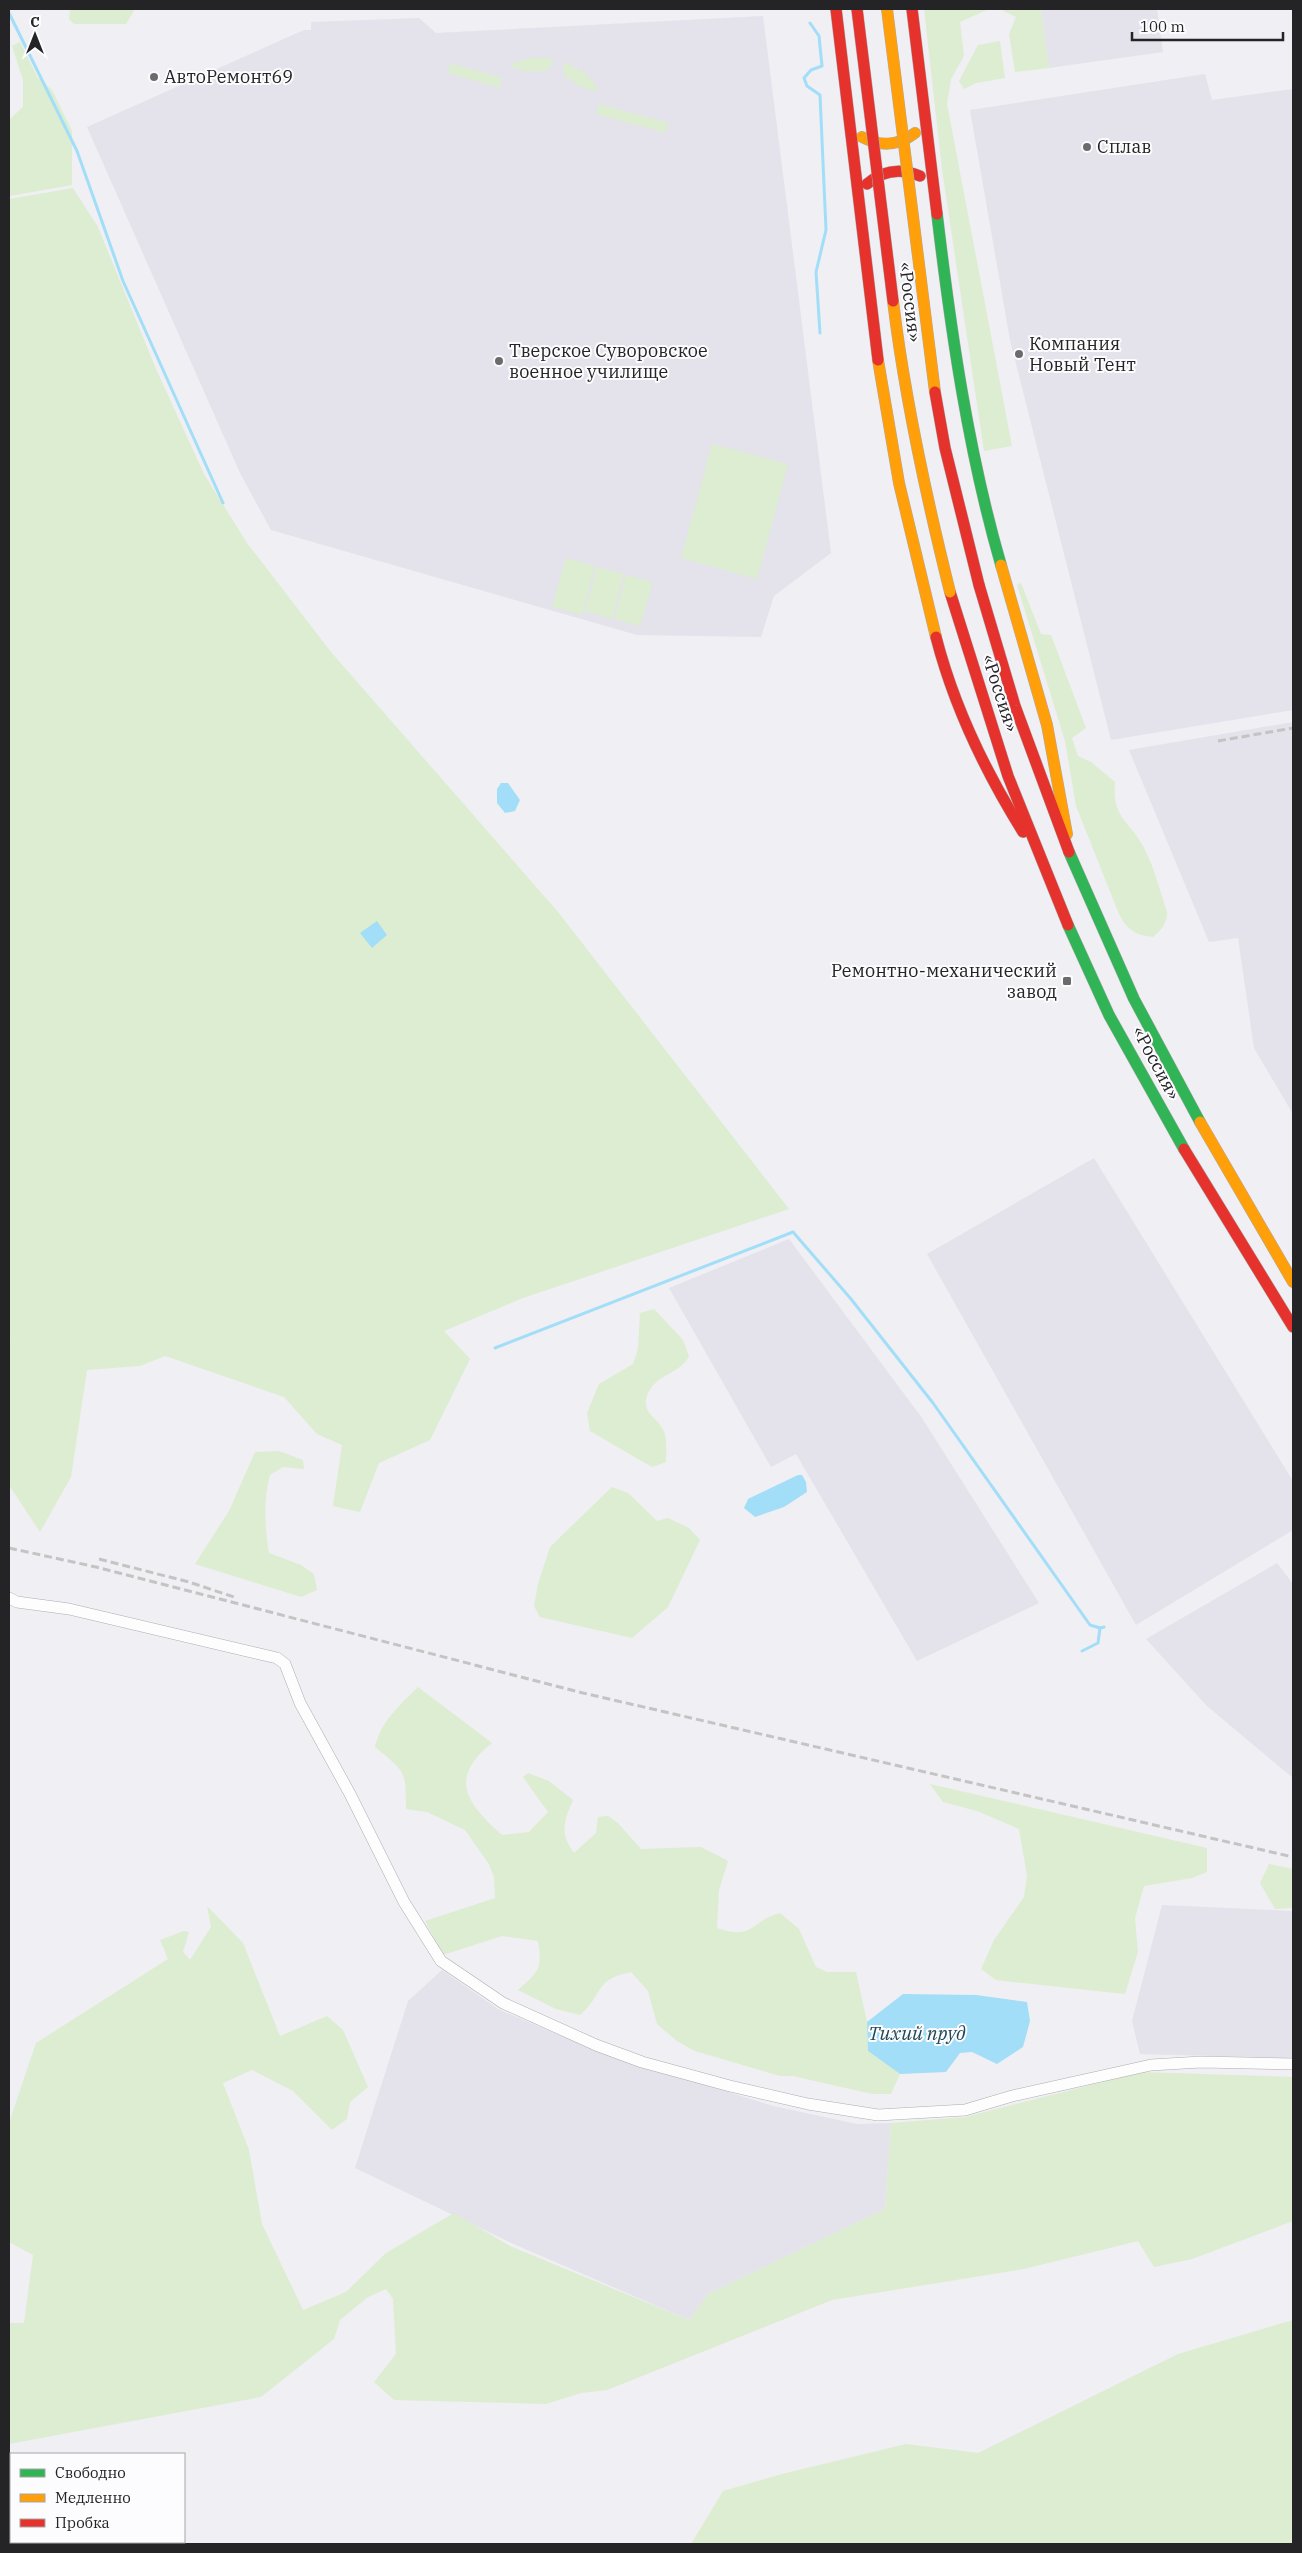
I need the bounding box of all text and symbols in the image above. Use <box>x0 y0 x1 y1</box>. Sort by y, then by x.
north arrow <box>10 10 60 60</box>
scale bar <box>1132 10 1283 42</box>
text: С <box>30 13 40 31</box>
text: 100 m <box>1140 17 1185 36</box>
place label: АвтоРемонт69 <box>164 65 293 88</box>
marker: АвтоРемонт69 <box>148 71 160 83</box>
place label: Сплав <box>1097 135 1151 158</box>
marker: Сплав <box>1081 141 1093 153</box>
street label: «Россия» <box>894 261 927 343</box>
place label: Компания Новый Тент <box>1029 332 1136 376</box>
place label: Тверское Суворовское военное училище <box>509 339 708 383</box>
marker: Компания Новый Тент <box>1013 348 1025 360</box>
marker: Тверское Суворовское военное училище <box>493 355 505 367</box>
street label: «Россия» <box>977 651 1024 735</box>
place label: Ремонтно-механический завод <box>831 959 1057 1003</box>
marker: Ремонтно-механический завод <box>1061 975 1073 987</box>
street label: «Россия» <box>1127 1022 1185 1104</box>
water label: Тихий пруд <box>868 2021 966 2045</box>
legend <box>10 2453 185 2543</box>
text: Свободно <box>55 2463 126 2482</box>
text: Медленно <box>55 2488 131 2507</box>
text: Пробка <box>55 2513 110 2532</box>

